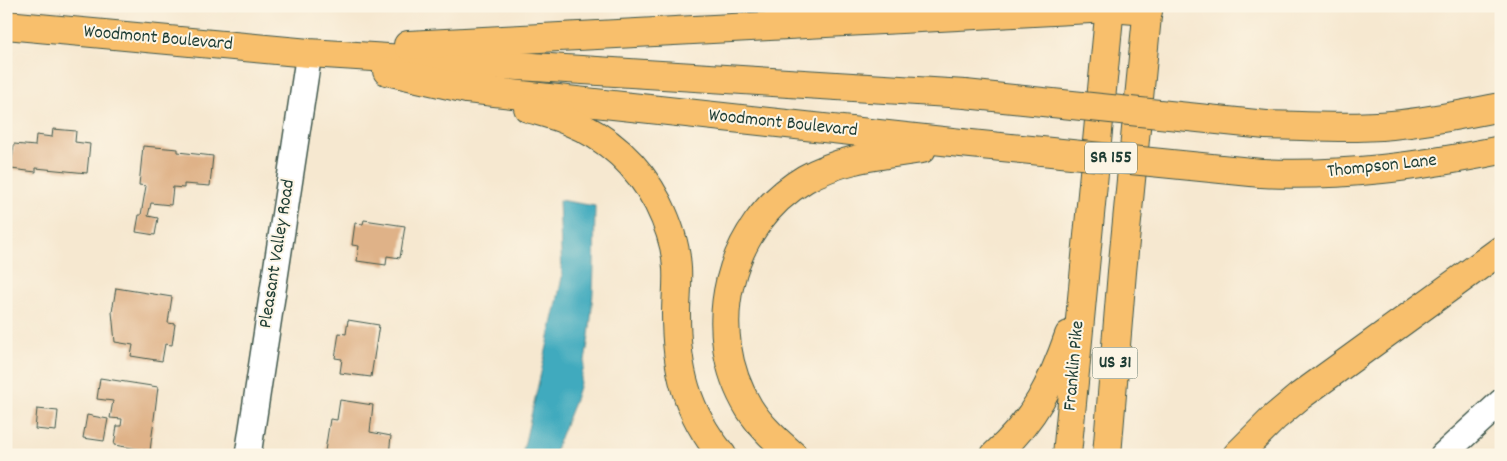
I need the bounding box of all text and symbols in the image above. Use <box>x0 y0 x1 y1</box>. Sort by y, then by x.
street label: Woodmont Boulevard <box>82 19 234 59</box>
street label: Woodmont Boulevard <box>707 103 859 145</box>
road number: SR 155 <box>1085 142 1137 174</box>
street label: Thompson Lane <box>1326 148 1438 186</box>
street label: Pleasant Valley Road <box>253 178 303 330</box>
street label: Franklin Pike <box>1058 320 1092 412</box>
road number: US 31 <box>1092 348 1138 378</box>

